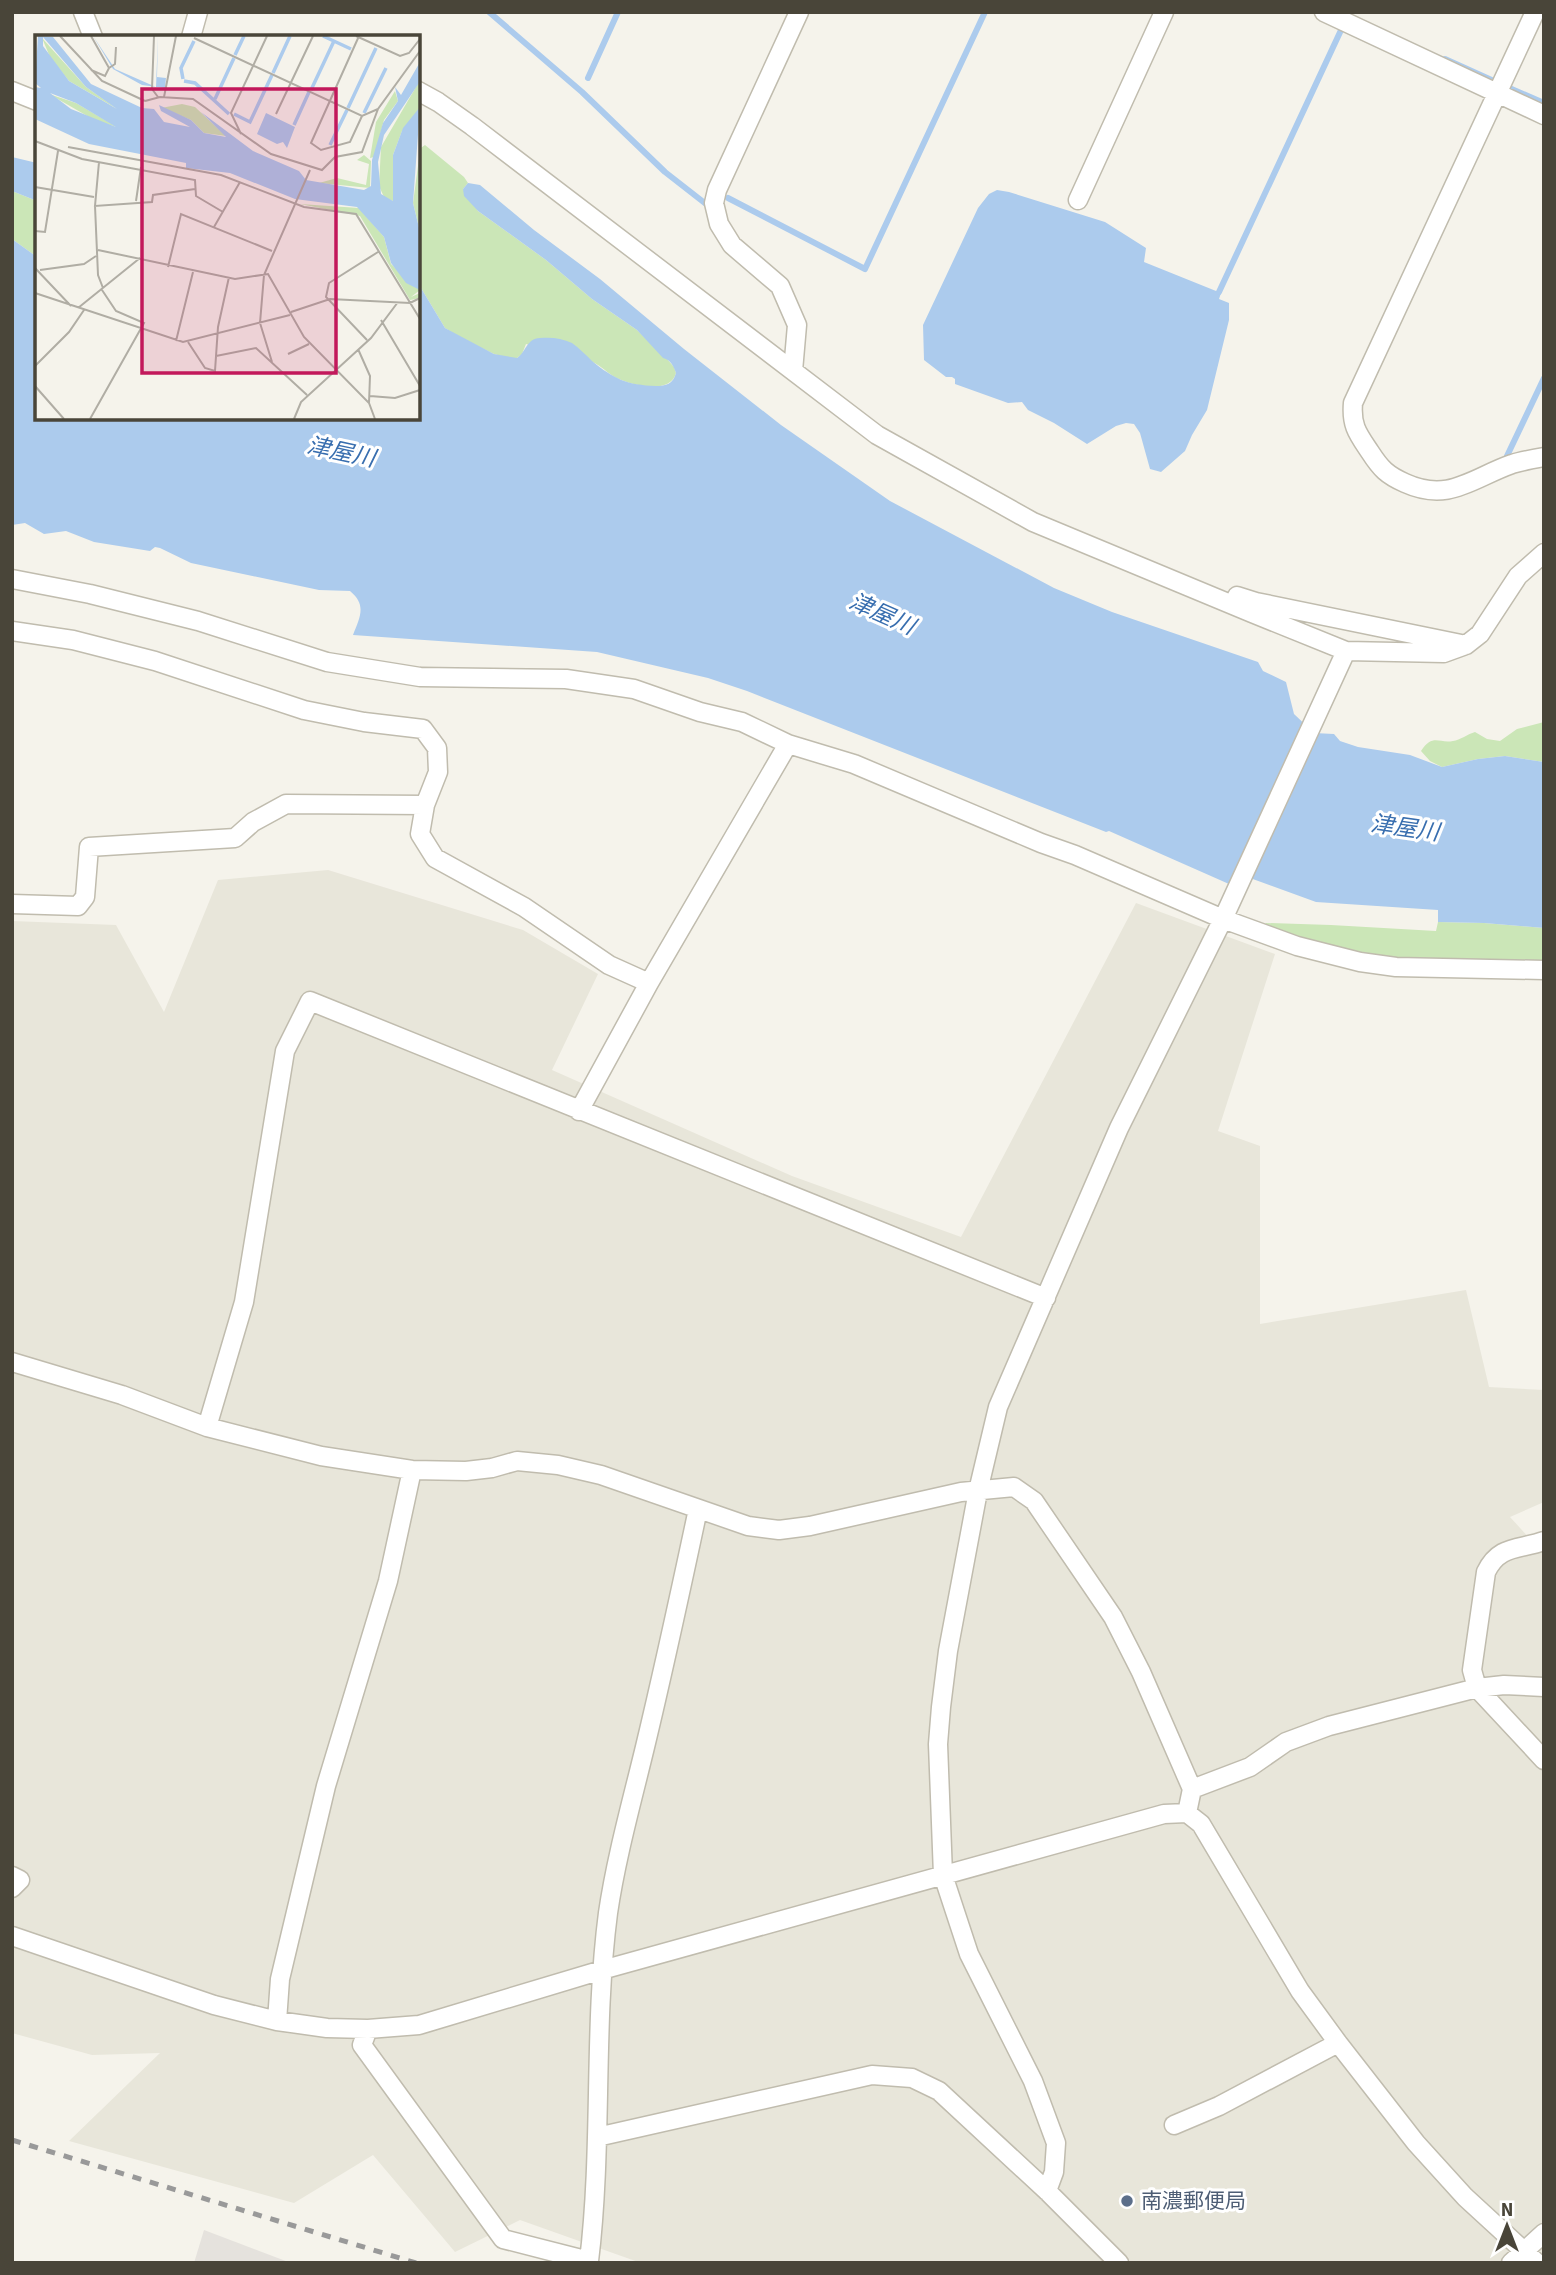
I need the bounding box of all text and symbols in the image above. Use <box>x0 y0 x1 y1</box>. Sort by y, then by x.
inset map <box>35 35 420 420</box>
water label: 津屋川 <box>304 429 381 476</box>
water label: 津屋川 <box>844 585 923 644</box>
water label: 津屋川 <box>1369 807 1444 850</box>
place label: 南濃郵便局 <box>1141 2186 1246 2216</box>
north arrow <box>1472 2191 1542 2261</box>
marker: 南濃郵便局 <box>1119 2193 1135 2209</box>
text: N <box>1501 2197 1513 2224</box>

